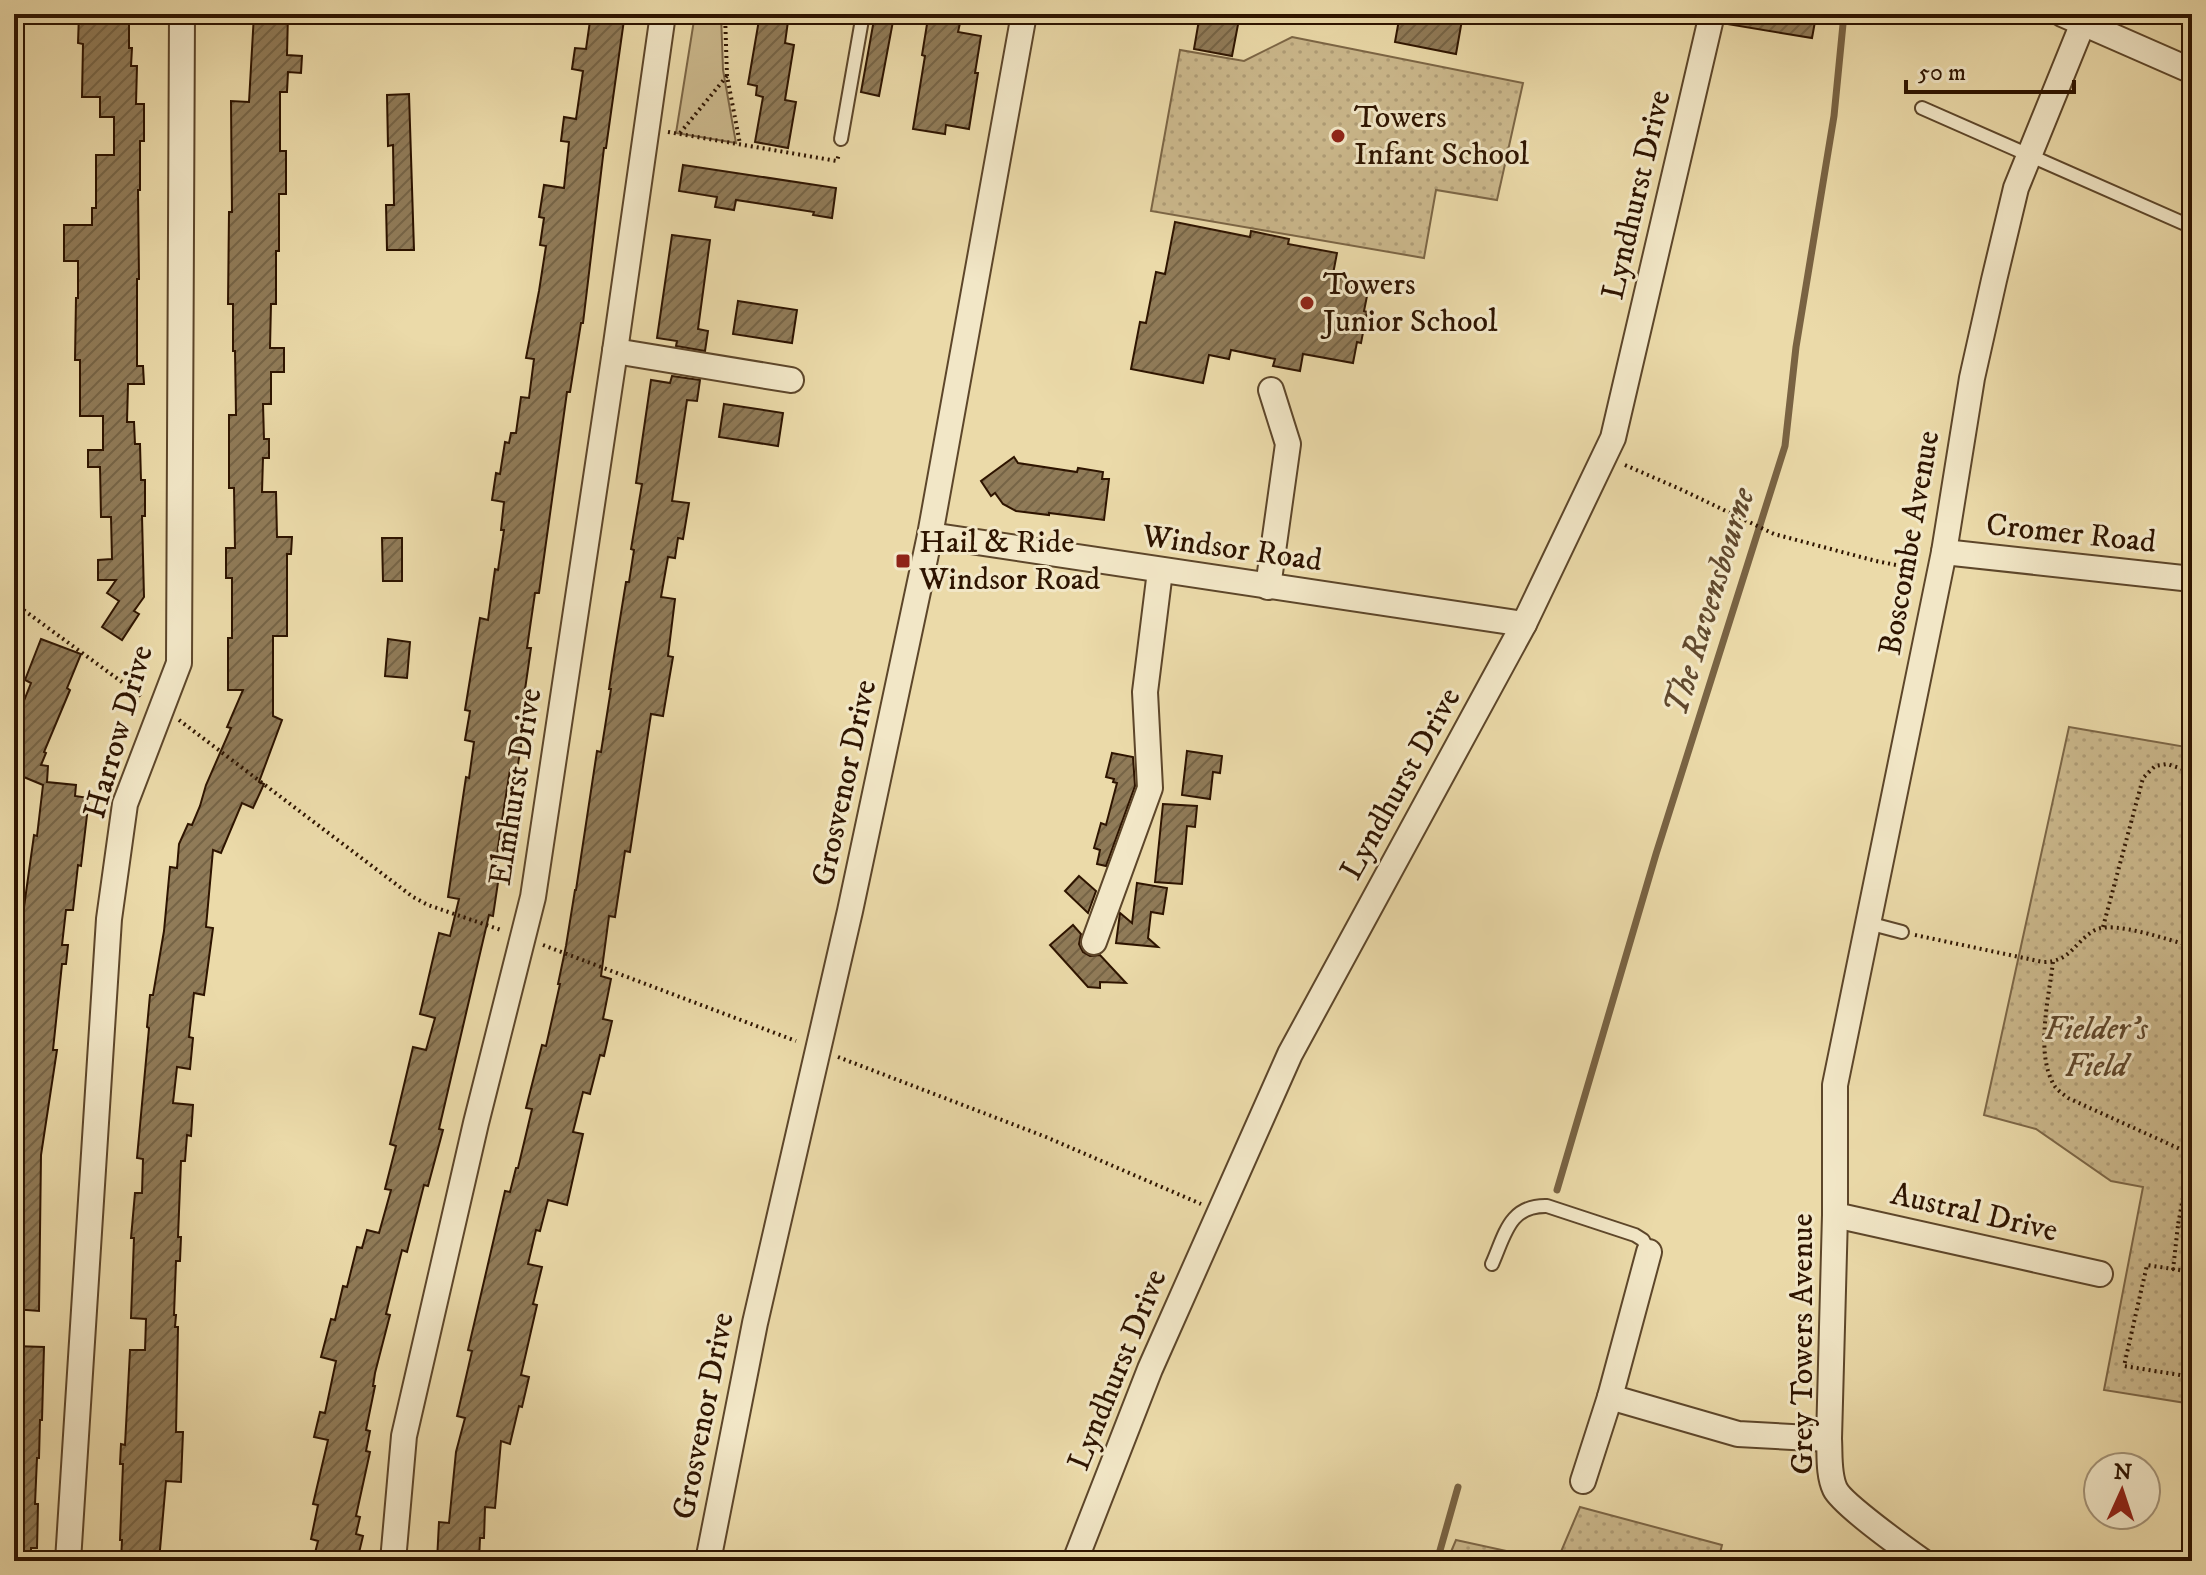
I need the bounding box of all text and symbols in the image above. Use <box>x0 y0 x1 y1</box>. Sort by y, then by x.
scale bar <box>1906 44 2074 94</box>
text: 50 m <box>1918 58 1966 88</box>
street label: Lyndhurst Drive <box>1594 87 1680 303</box>
place label: Towers Infant School <box>1354 98 1530 175</box>
marker: Towers Infant School <box>1329 127 1347 145</box>
place label: Towers Junior School <box>1320 265 1498 342</box>
marker: Towers Junior School <box>1298 294 1316 312</box>
street label: Boscombe Avenue <box>1871 428 1949 658</box>
water label: The Ravensbourne <box>1655 482 1765 721</box>
street label: Cromer Road <box>1984 505 2158 563</box>
street label: Windsor Road <box>1138 516 1325 581</box>
place label: Hail & Ride Windsor Road <box>918 523 1100 600</box>
marker: Hail & Ride Windsor Road <box>894 552 912 570</box>
street label: Harrow Drive <box>75 641 163 823</box>
street label: Grosvenor Drive <box>804 676 886 890</box>
street label: Lyndhurst Drive <box>1332 681 1470 887</box>
street label: Elmhurst Drive <box>481 685 551 889</box>
park label: Fielder's Field <box>2044 1010 2149 1087</box>
street label: Austral Drive <box>1887 1174 2061 1252</box>
street label: Grey Towers Avenue <box>1783 1213 1823 1475</box>
street label: Lyndhurst Drive <box>1059 1264 1177 1476</box>
street label: Grosvenor Drive <box>664 1309 744 1523</box>
north arrow <box>2082 1451 2162 1531</box>
text: N <box>2113 1459 2133 1486</box>

